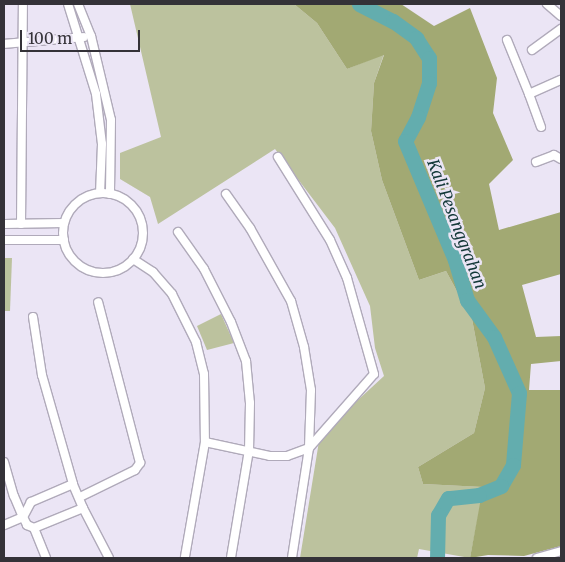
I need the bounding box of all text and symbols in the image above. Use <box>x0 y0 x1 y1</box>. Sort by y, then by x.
scale bar <box>22 20 142 52</box>
text: 100 m <box>28 29 72 48</box>
water label: Kali Pesanggrahan <box>423 157 491 291</box>

